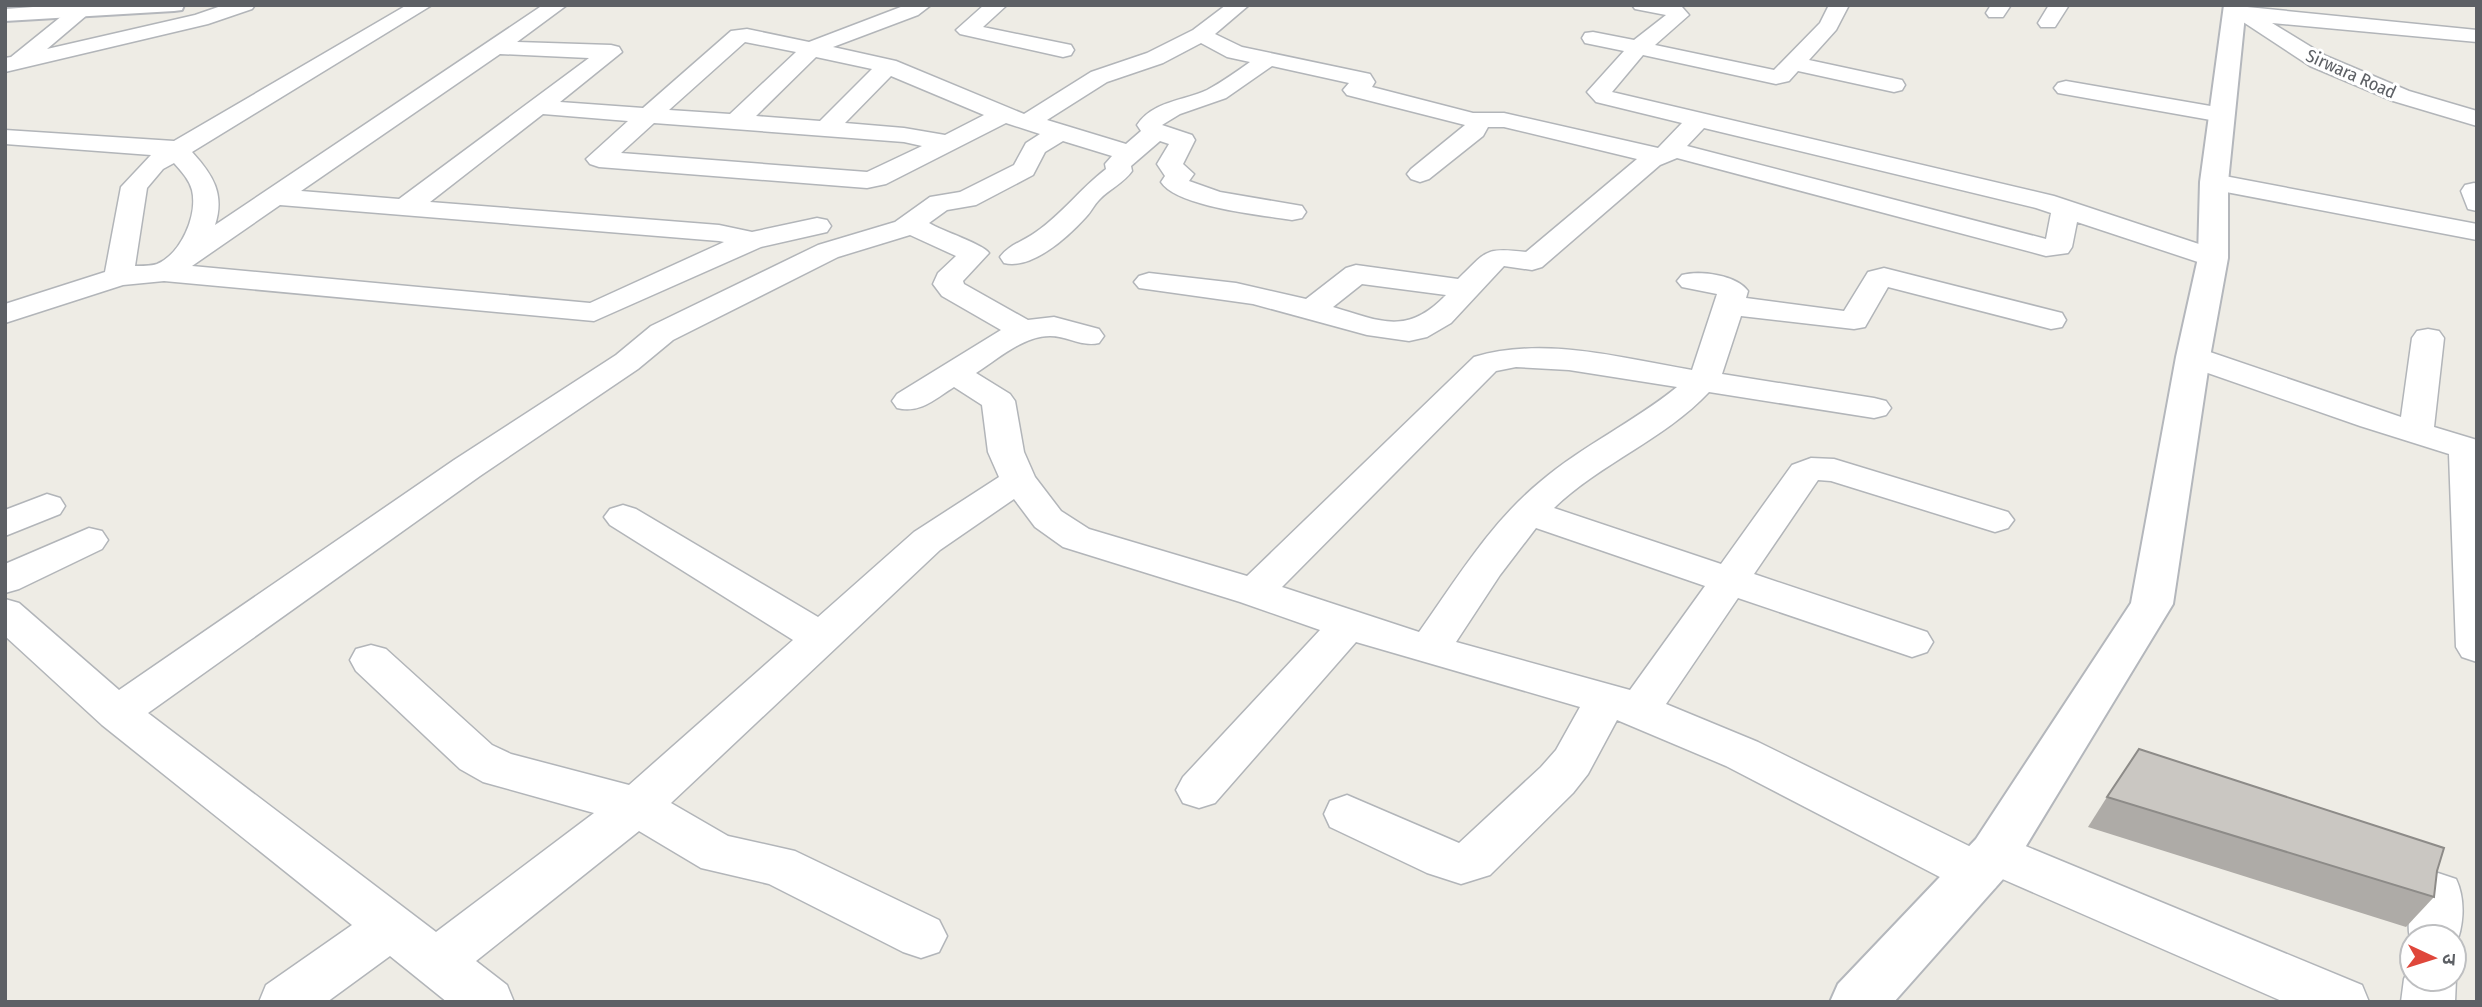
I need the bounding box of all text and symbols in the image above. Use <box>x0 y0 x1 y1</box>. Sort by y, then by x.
street label: Sirwara Road <box>2303 44 2399 104</box>
north arrow <box>2398 923 2468 993</box>
text: उ <box>2438 953 2461 966</box>

